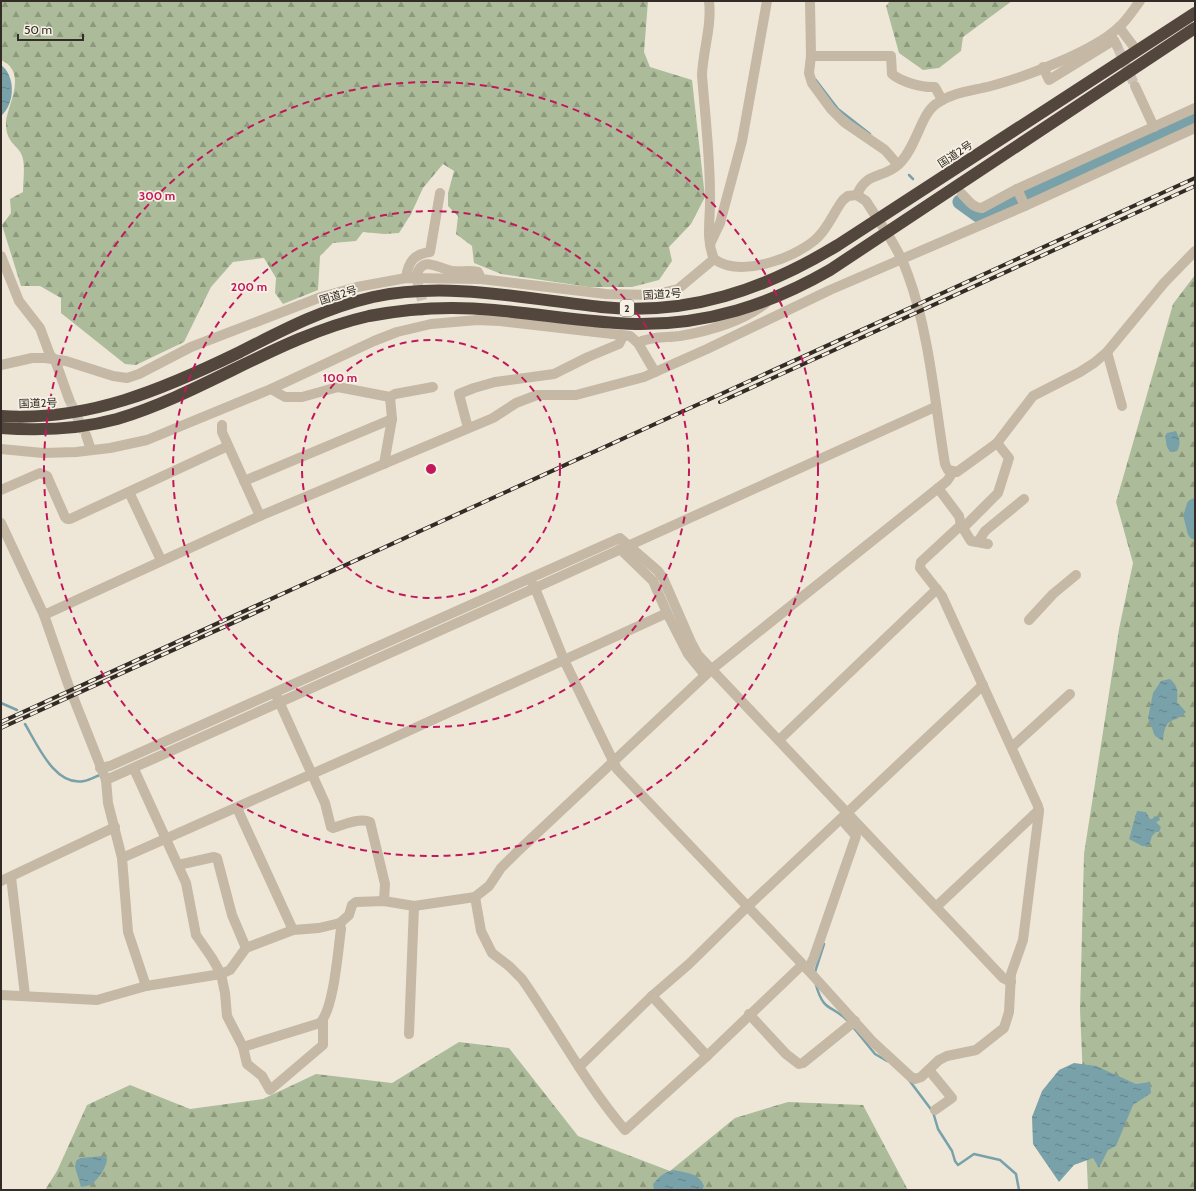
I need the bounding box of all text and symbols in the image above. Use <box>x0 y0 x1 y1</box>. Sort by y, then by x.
scale bar <box>18 16 83 42</box>
text: 50 m <box>24 22 52 37</box>
street label: 国道2号 <box>935 138 975 170</box>
text: 300 m <box>139 188 175 203</box>
text: 200 m <box>231 279 267 294</box>
street label: 国道2号 <box>317 283 359 307</box>
street label: 国道2号 <box>642 286 682 302</box>
road number: 2 <box>620 300 634 316</box>
text: 100 m <box>323 370 357 385</box>
street label: 国道2号 <box>18 395 58 411</box>
centre of rings <box>424 462 438 476</box>

